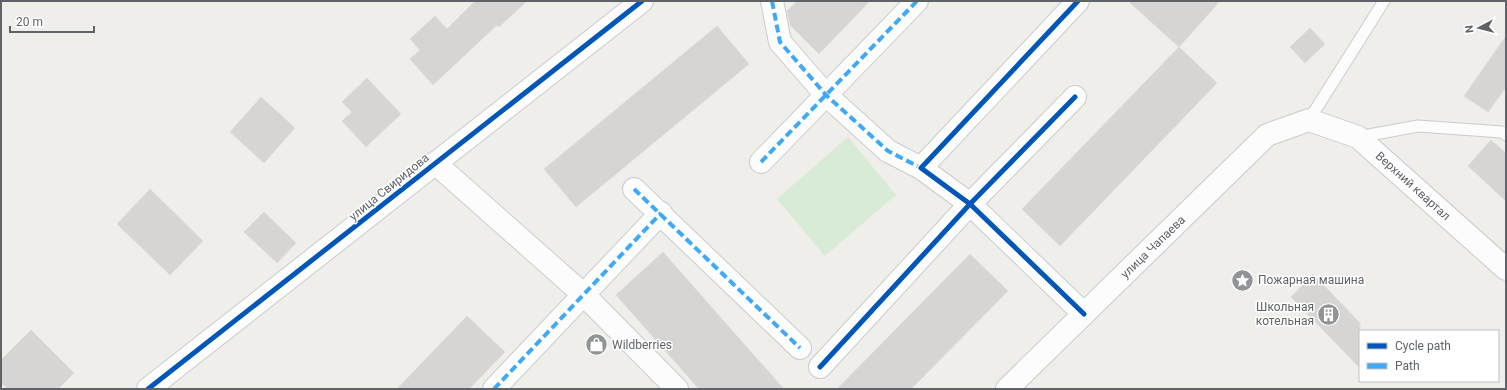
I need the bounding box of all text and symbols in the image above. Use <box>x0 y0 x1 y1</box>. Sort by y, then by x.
scale bar <box>10 8 94 34</box>
north arrow <box>1459 8 1499 48</box>
text: 20 m <box>16 15 43 29</box>
text: N <box>1463 24 1476 34</box>
street label: Верхний квартал <box>1373 149 1453 223</box>
street label: улица Свиридова <box>346 151 432 223</box>
street label: улица Чапаева <box>1118 213 1188 281</box>
place icon: Пожарная машина <box>1229 267 1255 293</box>
place label: Пожарная машина <box>1258 273 1364 287</box>
place label: Школьная котельная <box>1256 300 1314 328</box>
building icon: Школьная котельная <box>1316 301 1342 327</box>
legend <box>1359 330 1499 382</box>
shop icon: Wildberries <box>583 332 609 358</box>
place label: Wildberries <box>612 338 672 352</box>
text: Cycle path <box>1395 339 1451 353</box>
text: Path <box>1395 359 1420 373</box>

